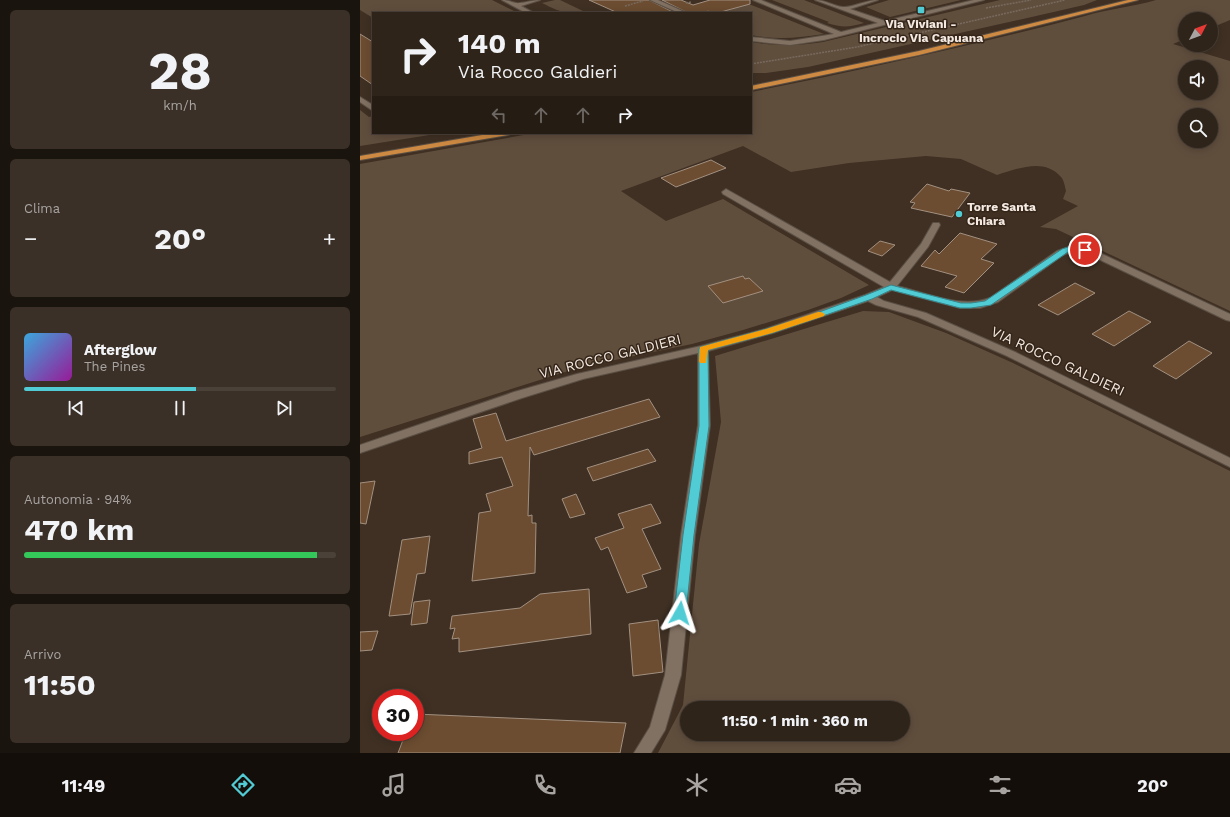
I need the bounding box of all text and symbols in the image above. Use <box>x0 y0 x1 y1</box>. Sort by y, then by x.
marker: Via Viviani - Incrocio Via Capuana <box>916 5 926 15</box>
north arrow <box>1178 12 1218 52</box>
map controls <box>1178 12 1218 148</box>
place label: Via Viviani - Incrocio Via Capuana <box>859 17 983 45</box>
text: 140 m <box>458 27 541 60</box>
icon: right <box>392 28 444 80</box>
text: 28 <box>148 41 212 102</box>
button: sound <box>1178 60 1218 100</box>
text: Via Rocco Galdieri <box>458 61 617 82</box>
text: km/h <box>163 98 197 113</box>
icon: left <box>488 104 510 126</box>
icon: ahead <box>530 104 552 126</box>
icon: ahead <box>572 104 594 126</box>
icon: right <box>614 104 636 126</box>
button: search <box>1178 108 1218 148</box>
place label: Torre Santa Chiara <box>967 200 1036 228</box>
text: Clima <box>24 201 60 216</box>
marker: Torre Santa Chiara <box>954 209 964 219</box>
text: 20° <box>154 221 206 256</box>
text: − <box>24 226 37 251</box>
text: + <box>323 226 336 251</box>
pin <box>1068 233 1102 267</box>
icon: arrive <box>1074 239 1096 261</box>
street label: VIA ROCCO GALDIERI <box>989 323 1127 399</box>
street label: VIA ROCCO GALDIERI <box>538 331 682 381</box>
text: Afterglow <box>84 341 157 359</box>
text: The Pines <box>84 359 145 374</box>
icon: previous <box>65 397 87 419</box>
icon: pause <box>169 397 191 419</box>
icon: next <box>273 397 295 419</box>
text: Autonomia · 94% <box>24 492 131 507</box>
text: 470 km <box>24 512 134 547</box>
position arrow <box>659 592 701 634</box>
text: Arrivo <box>24 647 61 662</box>
text: 11:50 <box>24 667 96 702</box>
speed limit sign: 30 <box>372 689 424 741</box>
text: 11:50 · 1 min · 360 m <box>722 712 868 730</box>
icon: directions <box>229 771 257 799</box>
icon: music <box>380 771 408 799</box>
icon: phone <box>531 771 559 799</box>
icon: climate <box>683 771 711 799</box>
icon: car <box>834 771 862 799</box>
icon: filters <box>986 771 1014 799</box>
text: 11:49 <box>62 775 105 796</box>
text: 20° <box>1137 775 1168 796</box>

